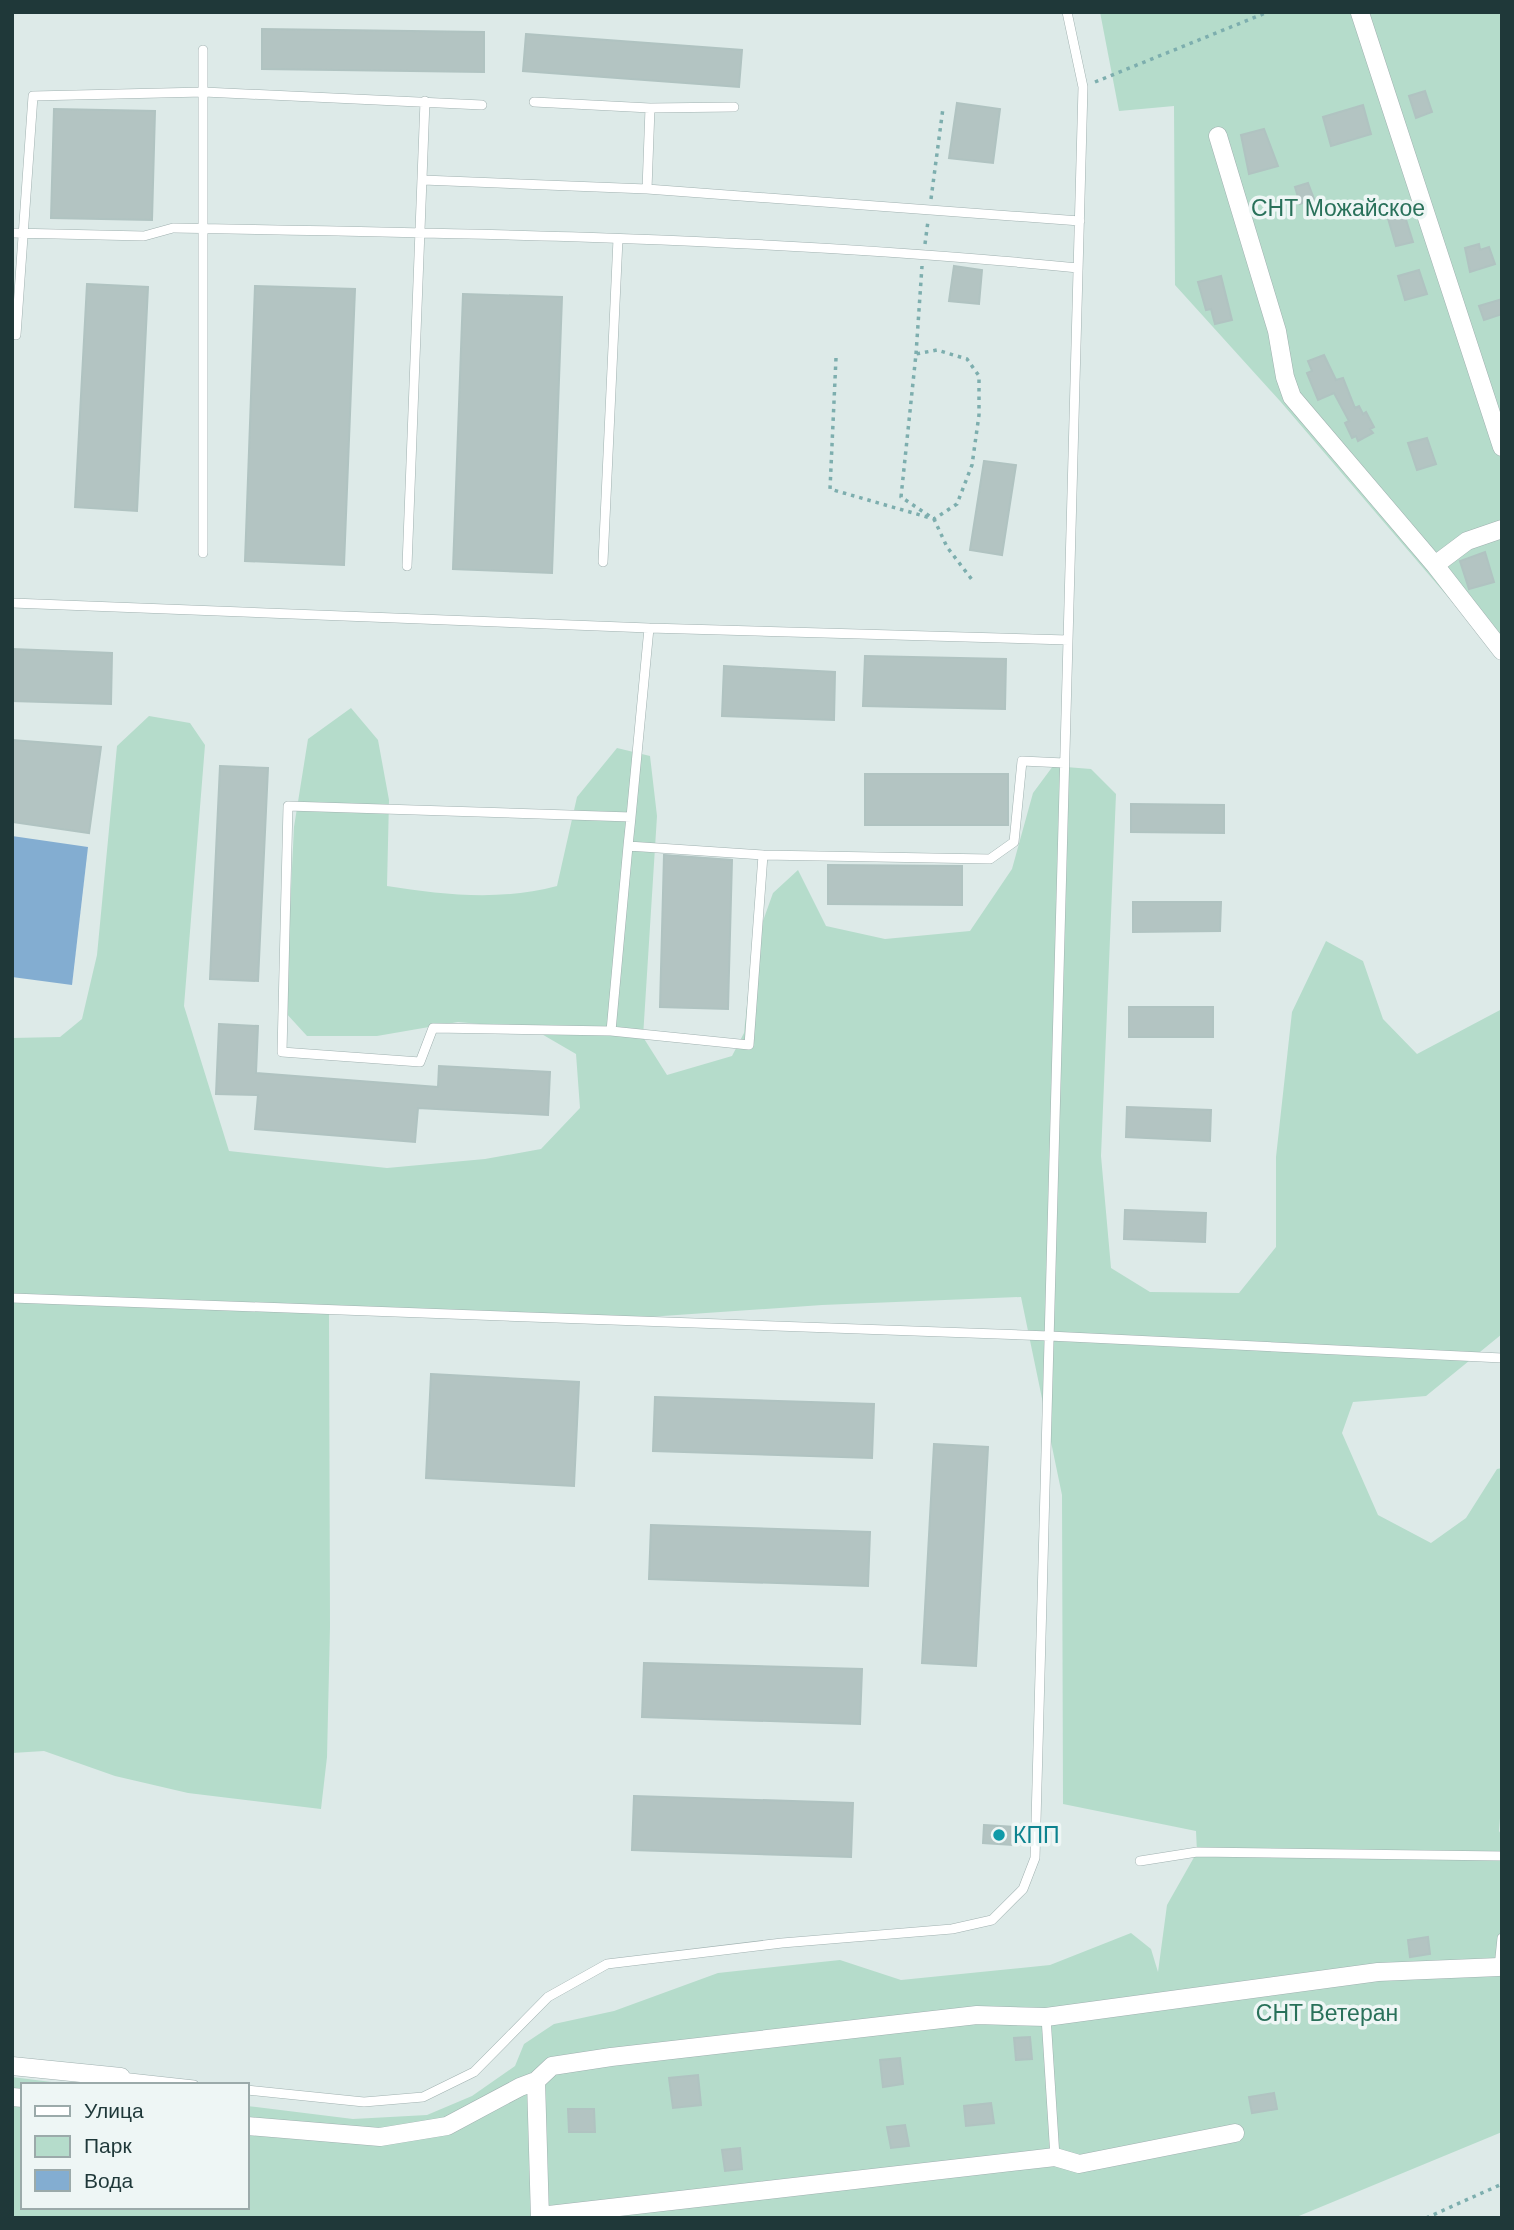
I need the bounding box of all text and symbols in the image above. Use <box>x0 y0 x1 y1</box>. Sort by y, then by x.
park label: СНТ Можайское <box>1251 195 1425 221</box>
place label: КПП <box>1013 1822 1059 1848</box>
marker: КПП <box>991 1827 1007 1843</box>
park label: СНТ Ветеран <box>1256 2000 1398 2026</box>
legend <box>21 2083 248 2209</box>
text: Улица <box>84 2099 144 2122</box>
text: Парк <box>84 2134 132 2157</box>
text: Вода <box>84 2169 133 2192</box>

